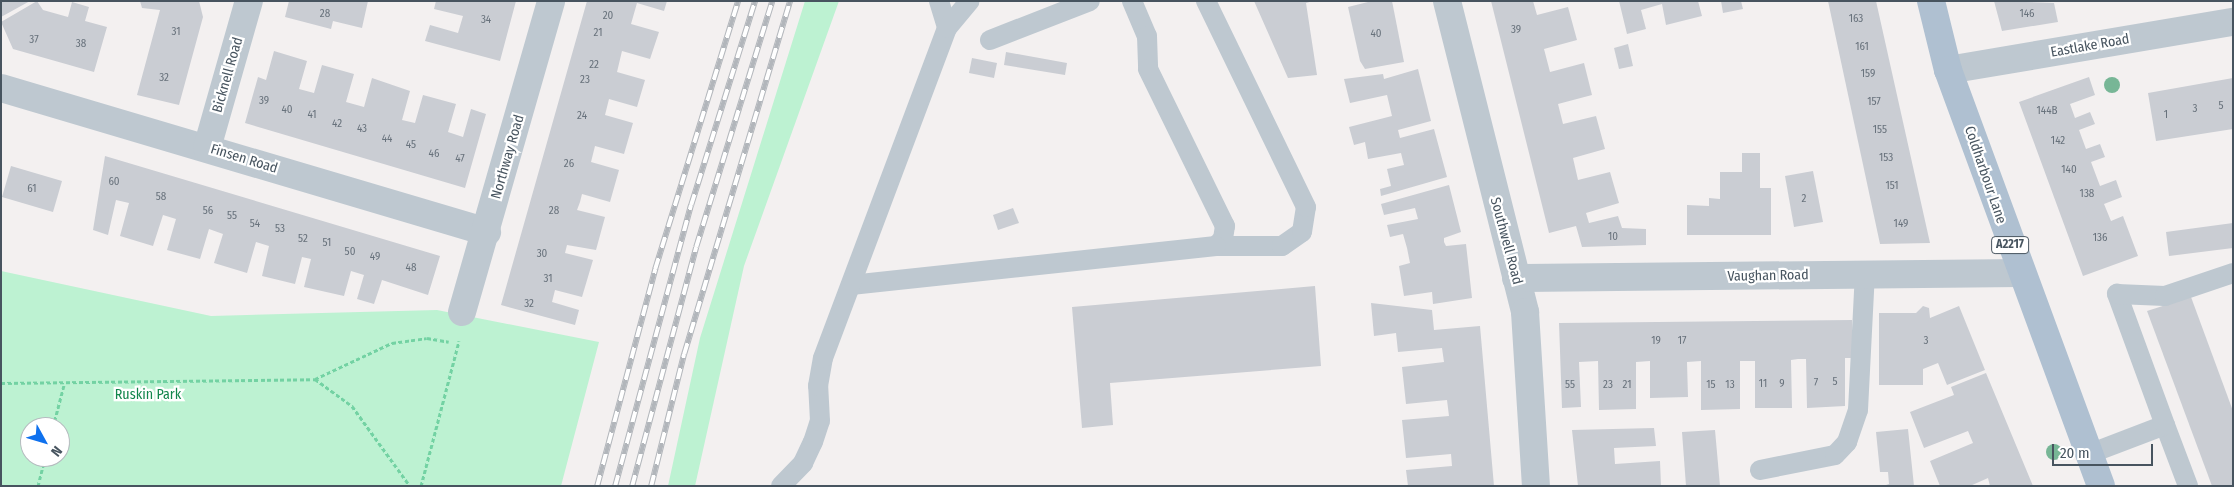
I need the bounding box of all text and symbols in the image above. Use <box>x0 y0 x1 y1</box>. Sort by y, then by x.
house number: 28 <box>320 7 330 21</box>
house number: 146 <box>2019 7 2035 21</box>
house number: 20 <box>603 9 613 23</box>
house number: 163 <box>1849 12 1863 26</box>
house number: 34 <box>481 13 491 27</box>
house number: 39 <box>1511 23 1521 37</box>
house number: 31 <box>172 25 180 39</box>
house number: 21 <box>594 26 602 40</box>
house number: 40 <box>1370 27 1382 41</box>
street label: Eastlake Road <box>2049 31 2131 61</box>
house number: 37 <box>29 33 39 47</box>
street label: Bicknell Road <box>209 35 247 115</box>
house number: 38 <box>76 37 86 51</box>
house number: 161 <box>1855 40 1869 54</box>
house number: 22 <box>589 58 599 72</box>
house number: 159 <box>1861 67 1875 81</box>
house number: 32 <box>159 71 169 85</box>
house number: 23 <box>580 73 590 87</box>
house number: 39 <box>259 94 269 108</box>
house number: 157 <box>1867 95 1881 109</box>
house number: 5 <box>2218 99 2224 113</box>
house number: 3 <box>2193 102 2197 116</box>
house number: 40 <box>281 103 293 117</box>
house number: 144B <box>2037 104 2057 118</box>
house number: 41 <box>307 108 317 122</box>
house number: 1 <box>2164 108 2168 122</box>
house number: 24 <box>577 109 587 123</box>
street label: Northway Road <box>488 113 528 201</box>
house number: 42 <box>332 117 342 131</box>
house number: 43 <box>357 122 367 136</box>
house number: 155 <box>1873 123 1887 137</box>
street label: Coldharbour Lane <box>1960 124 2010 226</box>
house number: 44 <box>382 132 392 146</box>
house number: 142 <box>2051 134 2065 148</box>
house number: 45 <box>406 138 416 152</box>
street label: Finsen Road <box>208 141 280 177</box>
house number: 46 <box>429 147 439 161</box>
house number: 153 <box>1879 151 1893 165</box>
house number: 47 <box>455 152 465 166</box>
house number: 26 <box>564 157 574 171</box>
house number: 140 <box>2061 163 2077 177</box>
house number: 60 <box>108 175 120 189</box>
house number: 151 <box>1885 179 1899 193</box>
house number: 61 <box>27 182 37 196</box>
house number: 138 <box>2080 187 2094 201</box>
house number: 58 <box>156 190 166 204</box>
house number: 2 <box>1802 192 1806 206</box>
street label: Southwell Road <box>1486 196 1526 286</box>
house number: 56 <box>203 204 213 218</box>
house number: 28 <box>549 204 559 218</box>
house number: 55 <box>227 209 237 223</box>
house number: 54 <box>250 217 260 231</box>
house number: 149 <box>1894 217 1908 231</box>
house number: 53 <box>275 222 285 236</box>
house number: 10 <box>1608 230 1618 244</box>
house number: 136 <box>2093 231 2107 245</box>
house number: 52 <box>298 232 308 246</box>
house number: 51 <box>323 236 331 250</box>
road number: A2217 <box>1990 236 2030 254</box>
house number: 50 <box>345 245 355 259</box>
house number: 30 <box>537 247 547 261</box>
house number: 49 <box>370 250 380 264</box>
house number: 48 <box>406 261 416 275</box>
street label: Vaughan Road <box>1727 267 1809 285</box>
house number: 31 <box>544 272 552 286</box>
house number: 32 <box>524 297 534 311</box>
house number: 19 <box>1651 334 1661 348</box>
house number: 17 <box>1678 334 1686 348</box>
house number: 3 <box>1924 334 1928 348</box>
house number: 5 <box>1832 375 1838 389</box>
house number: 7 <box>1814 376 1818 390</box>
house number: 11 <box>1759 377 1767 391</box>
house number: 9 <box>1779 377 1785 391</box>
house number: 55 <box>1565 378 1575 392</box>
house number: 23 <box>1603 378 1613 392</box>
house number: 21 <box>1623 378 1631 392</box>
house number: 15 <box>1706 378 1716 392</box>
house number: 13 <box>1725 378 1735 392</box>
park label: Ruskin Park <box>115 387 181 403</box>
north arrow <box>20 417 70 467</box>
scale bar <box>2054 434 2155 466</box>
text: N <box>47 443 66 460</box>
text: 20 m <box>2060 444 2090 462</box>

